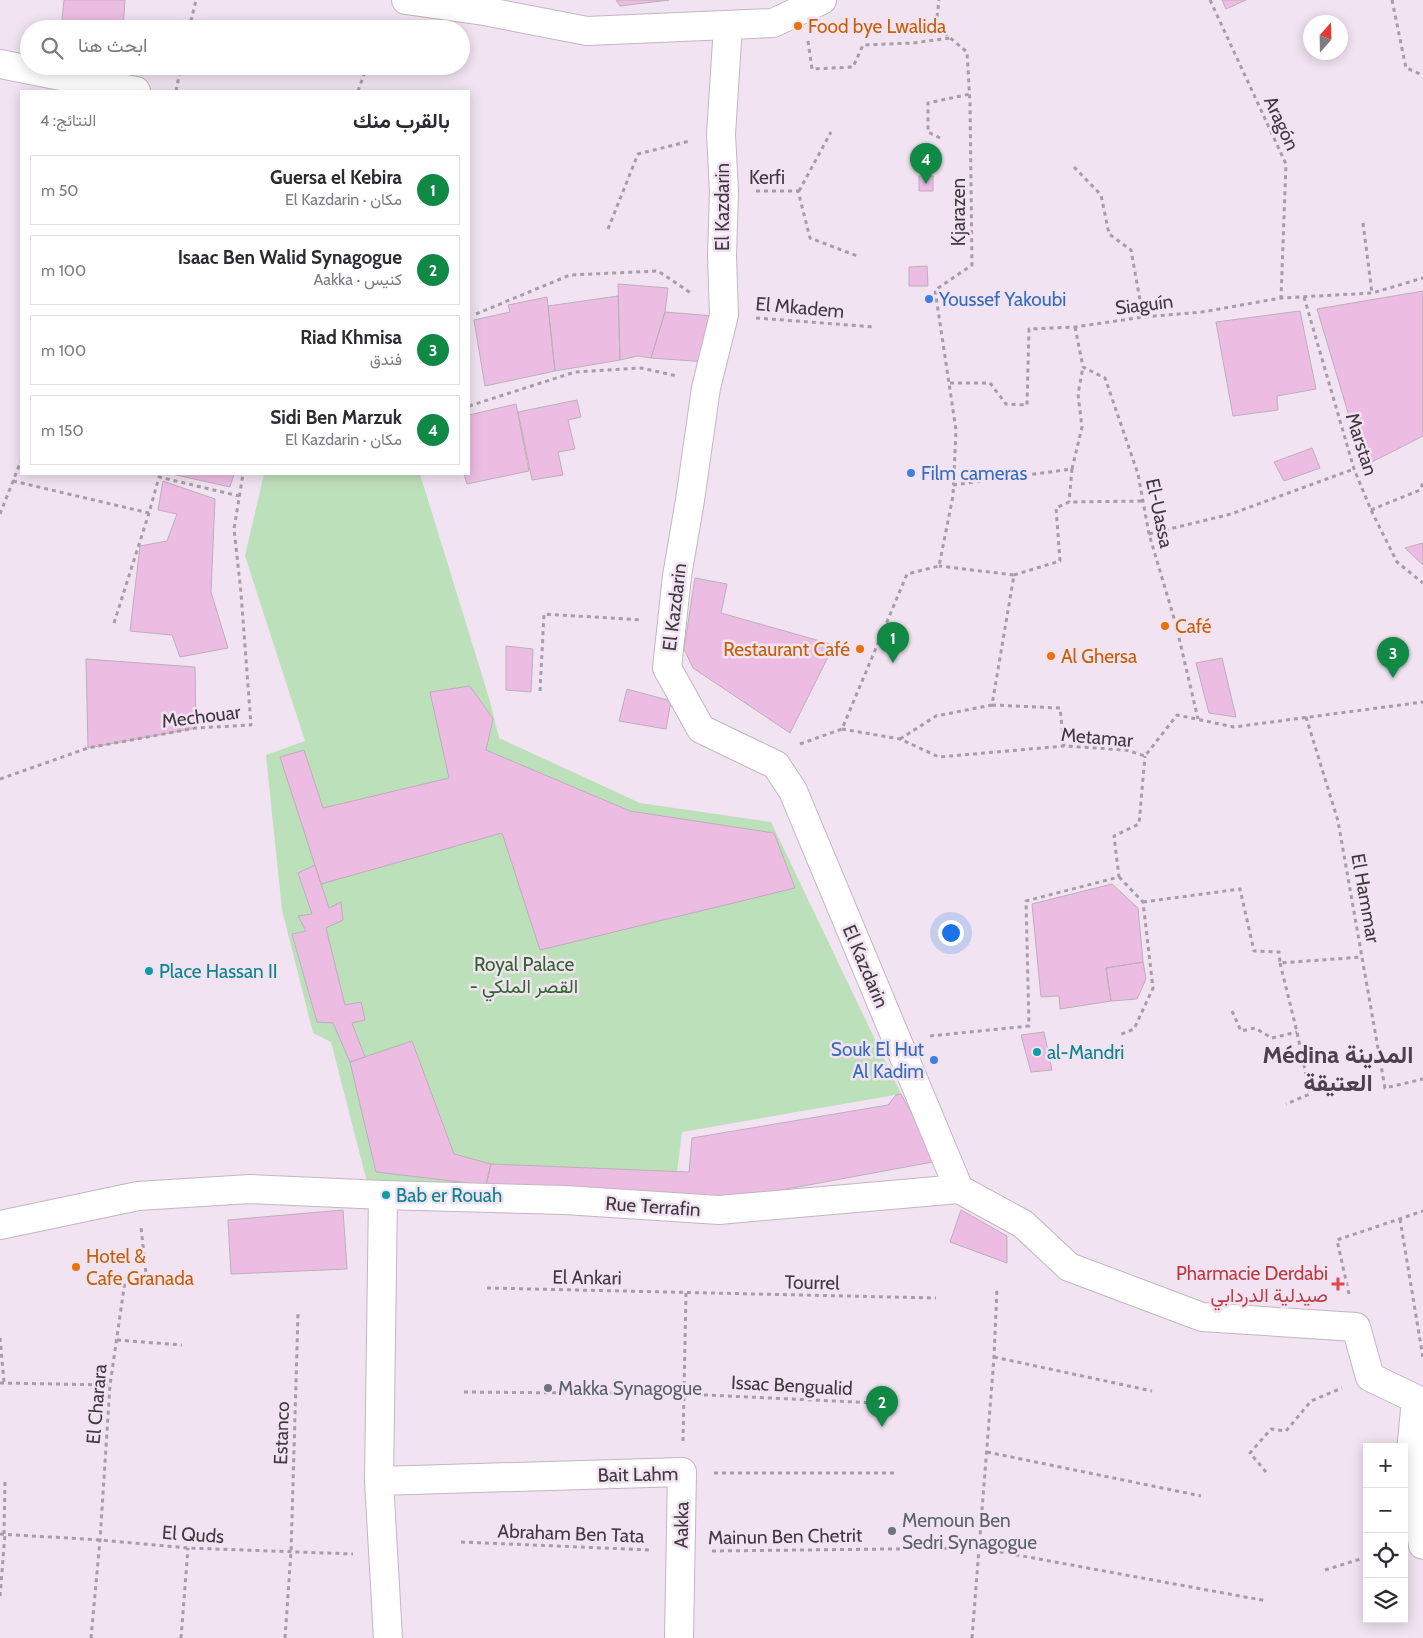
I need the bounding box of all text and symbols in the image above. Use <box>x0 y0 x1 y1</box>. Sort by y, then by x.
place label: Food bye Lwalida <box>808 15 946 38</box>
north arrow <box>1303 15 1348 60</box>
search box <box>20 20 470 75</box>
marker: Food bye Lwalida <box>792 20 804 32</box>
icon: search <box>38 34 66 62</box>
text: ابحث هنا <box>78 34 147 57</box>
street label: Aragón <box>1259 92 1304 154</box>
text: بالقرب منك <box>353 108 450 133</box>
text: النتائج: 4 <box>40 111 96 130</box>
pin: 4 <box>910 143 942 184</box>
street label: El Kazdarin <box>711 163 734 251</box>
text: Guersa el Kebira <box>270 166 402 189</box>
street label: Kerfi <box>749 166 785 189</box>
street label: Kjarazen <box>947 178 970 246</box>
text: 50 m <box>41 181 78 200</box>
text: 1 <box>430 181 436 200</box>
text: مكان · El Kazdarin <box>285 190 402 209</box>
text: Isaac Ben Walid Synagogue <box>178 246 402 269</box>
text: 100 m <box>41 261 86 280</box>
text: 2 <box>429 261 437 280</box>
text: كنيس · Aakka <box>313 270 402 289</box>
place label: Youssef Yakoubi <box>938 288 1066 311</box>
street label: Siaguín <box>1114 290 1174 319</box>
street label: El Mkadem <box>755 292 845 323</box>
marker: Youssef Yakoubi <box>923 293 935 305</box>
text: Riad Khmisa <box>300 326 402 349</box>
text: 100 m <box>41 341 86 360</box>
text: 3 <box>429 341 437 360</box>
text: فندق <box>370 350 402 369</box>
text: Sidi Ben Marzuk <box>270 406 402 429</box>
street label: Marstan <box>1341 410 1382 478</box>
text: 150 m <box>41 421 84 440</box>
text: 4 <box>428 421 438 440</box>
text: مكان · El Kazdarin <box>285 430 402 449</box>
place label: Film cameras <box>921 462 1027 485</box>
marker: Film cameras <box>905 467 917 479</box>
street label: El-Uassa <box>1141 476 1178 550</box>
street label: El Kazdarin <box>658 562 691 652</box>
place label: Café <box>1175 615 1212 638</box>
marker: Café <box>1159 620 1171 632</box>
pin: 1 <box>877 622 909 663</box>
pin: 3 <box>1377 637 1409 678</box>
place label: Restaurant Café <box>723 638 850 661</box>
marker: Restaurant Café <box>854 643 866 655</box>
place label: Al Ghersa <box>1061 645 1137 668</box>
marker: Al Ghersa <box>1045 650 1057 662</box>
street label: Mechouar <box>160 700 242 733</box>
street label: Metamar <box>1060 723 1134 752</box>
street label: El Hammar <box>1346 852 1385 944</box>
your location <box>938 920 964 946</box>
street label: El Kazdarin <box>838 921 893 1011</box>
park label: Royal Palace - القصر الملكي <box>470 953 578 1002</box>
place label: Place Hassan II <box>159 960 278 983</box>
marker: Place Hassan II <box>143 965 155 977</box>
place label: Souk El Hut Al Kadim <box>831 1038 925 1083</box>
district label: Médina المدينة العتيقة <box>1263 1040 1413 1097</box>
place label: al-Mandri <box>1047 1041 1124 1064</box>
marker: al-Mandri <box>1031 1046 1043 1058</box>
marker: Souk El Hut Al Kadim <box>928 1054 940 1066</box>
place label: Bab er Rouah <box>396 1184 502 1207</box>
marker: Bab er Rouah <box>380 1189 392 1201</box>
street label: Rue Terrafin <box>605 1192 701 1221</box>
place label: Hotel & Cafe Granada <box>86 1245 194 1290</box>
marker: Hotel & Cafe Granada <box>70 1261 82 1273</box>
place label: Pharmacie Derdabi صيدلية الدردابي <box>1176 1262 1328 1311</box>
street label: El Ankari <box>552 1265 622 1290</box>
street label: Tourrel <box>784 1271 840 1294</box>
marker: Pharmacie Derdabi صيدلية الدردابي <box>1332 1278 1344 1290</box>
street label: El Charara <box>82 1363 111 1445</box>
street label: Issac Bengualid <box>731 1371 853 1400</box>
place label: Makka Synagogue <box>558 1377 702 1400</box>
marker: Makka Synagogue <box>542 1382 554 1394</box>
pin: 2 <box>866 1386 898 1427</box>
street label: Estanco <box>269 1401 294 1465</box>
map controls <box>1363 1443 1408 1623</box>
button: + <box>1363 1443 1408 1488</box>
street label: Bait Lahm <box>597 1462 679 1487</box>
button: − <box>1363 1488 1408 1533</box>
street label: Aakka <box>670 1501 693 1549</box>
place label: Memoun Ben Sedri Synagogue <box>902 1509 1037 1554</box>
street label: Abraham Ben Tata <box>497 1519 645 1548</box>
street label: El Quds <box>161 1521 225 1548</box>
street label: Mainun Ben Chetrit <box>708 1524 863 1549</box>
marker: Memoun Ben Sedri Synagogue <box>886 1525 898 1537</box>
button: locate <box>1363 1533 1408 1578</box>
button: layers <box>1363 1578 1408 1623</box>

